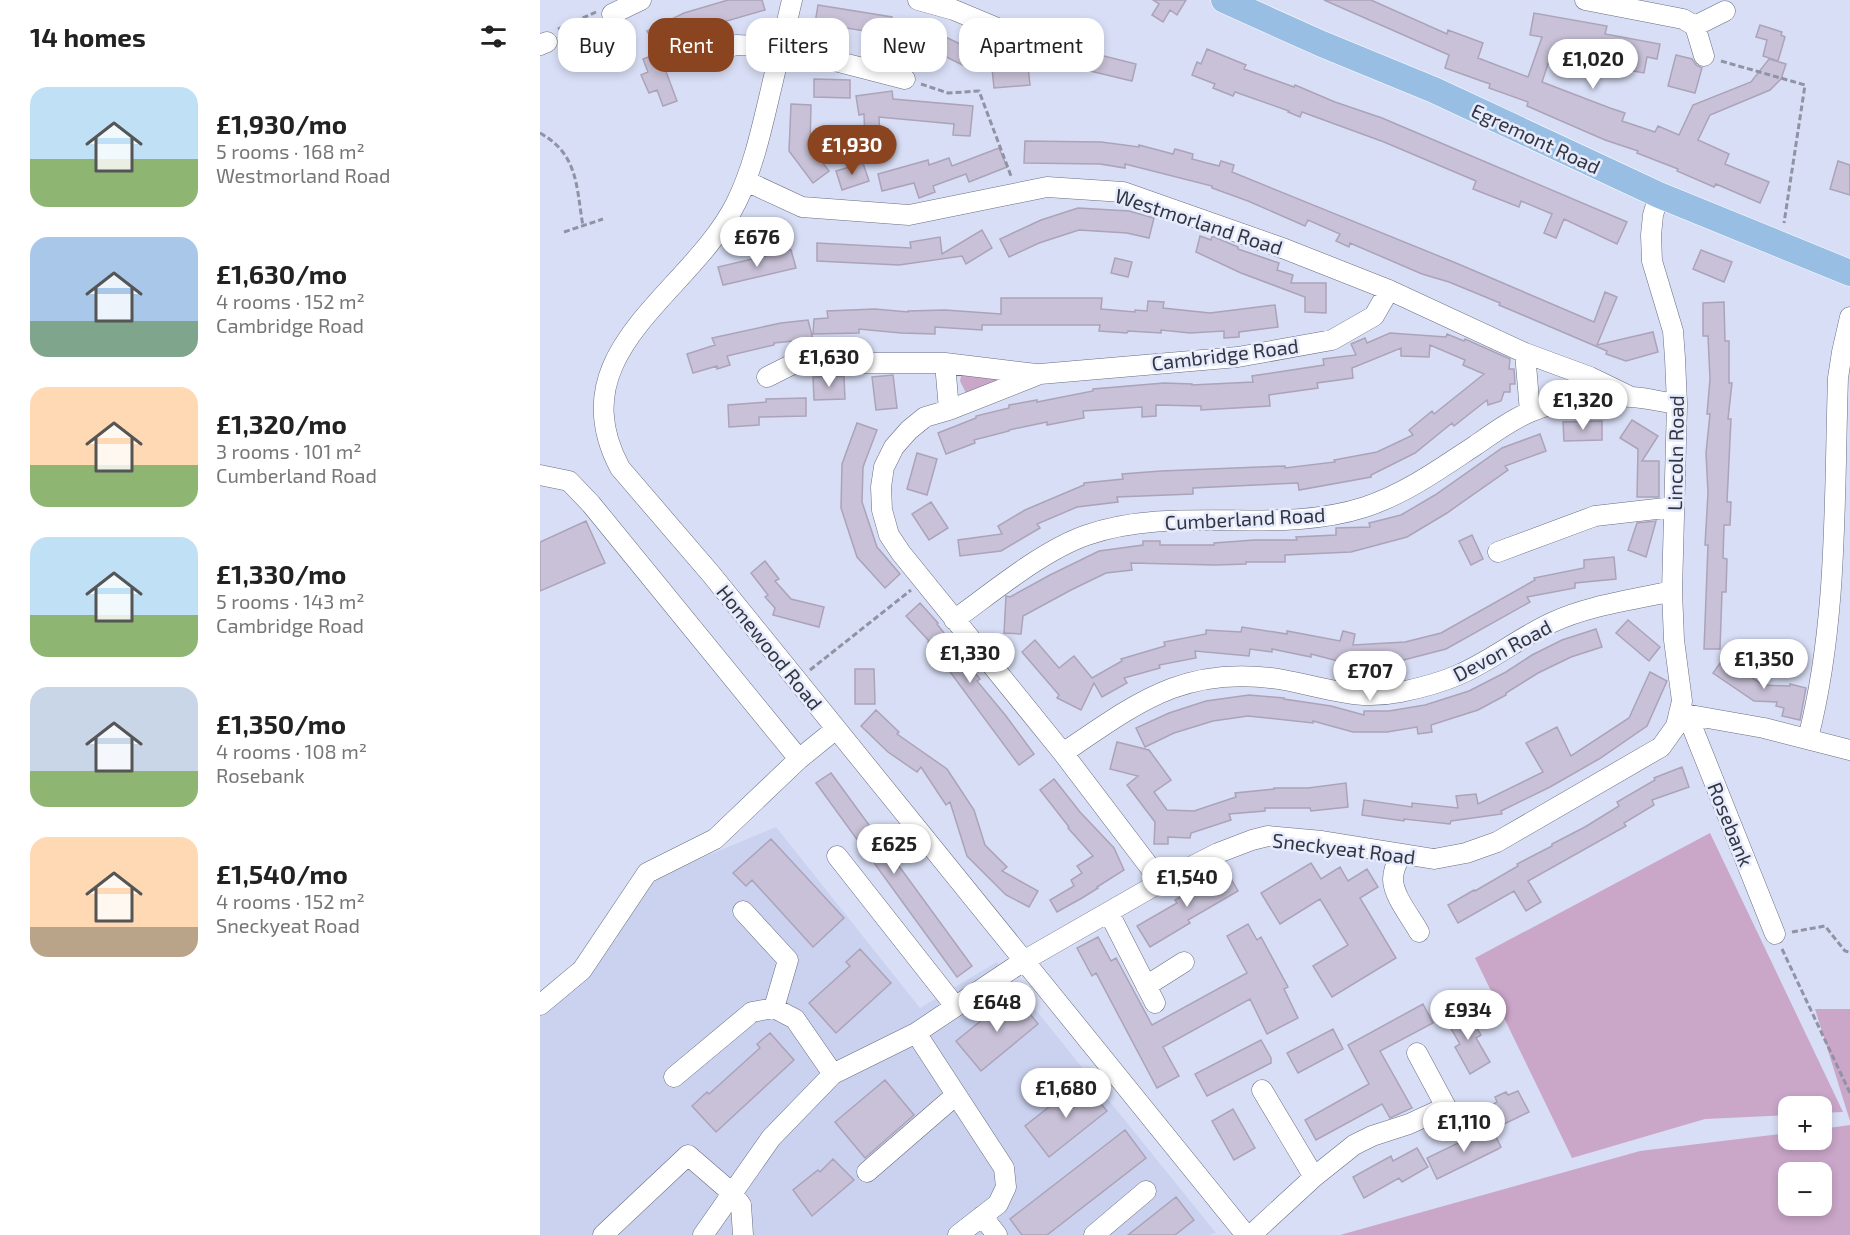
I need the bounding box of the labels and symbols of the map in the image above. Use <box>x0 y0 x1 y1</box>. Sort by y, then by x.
pin: £1,020 <box>1544 39 1642 90</box>
street label: Egremont Road <box>1468 98 1604 178</box>
pin: £1,930 <box>803 125 901 176</box>
street label: Westmorland Road <box>1112 183 1286 259</box>
pin: £676 <box>721 217 793 268</box>
street label: Cambridge Road <box>1150 333 1300 375</box>
pin: £1,630 <box>780 337 878 388</box>
pin: £1,320 <box>1534 380 1632 431</box>
street label: Lincoln Road <box>1662 395 1688 511</box>
street label: Cumberland Road <box>1164 502 1326 534</box>
street label: Homewood Road <box>712 580 828 714</box>
street label: Devon Road <box>1449 614 1555 686</box>
pin: £1,330 <box>921 633 1019 684</box>
pin: £1,350 <box>1715 639 1813 690</box>
pin: £707 <box>1334 651 1406 702</box>
street label: Rosebank <box>1703 778 1759 870</box>
pin: £625 <box>858 824 930 875</box>
street label: Sneckyeat Road <box>1271 827 1417 869</box>
pin: £1,540 <box>1138 857 1236 908</box>
pin: £648 <box>961 982 1033 1033</box>
pin: £934 <box>1432 990 1504 1041</box>
pin: £1,680 <box>1017 1068 1115 1119</box>
pin: £1,110 <box>1415 1102 1513 1153</box>

